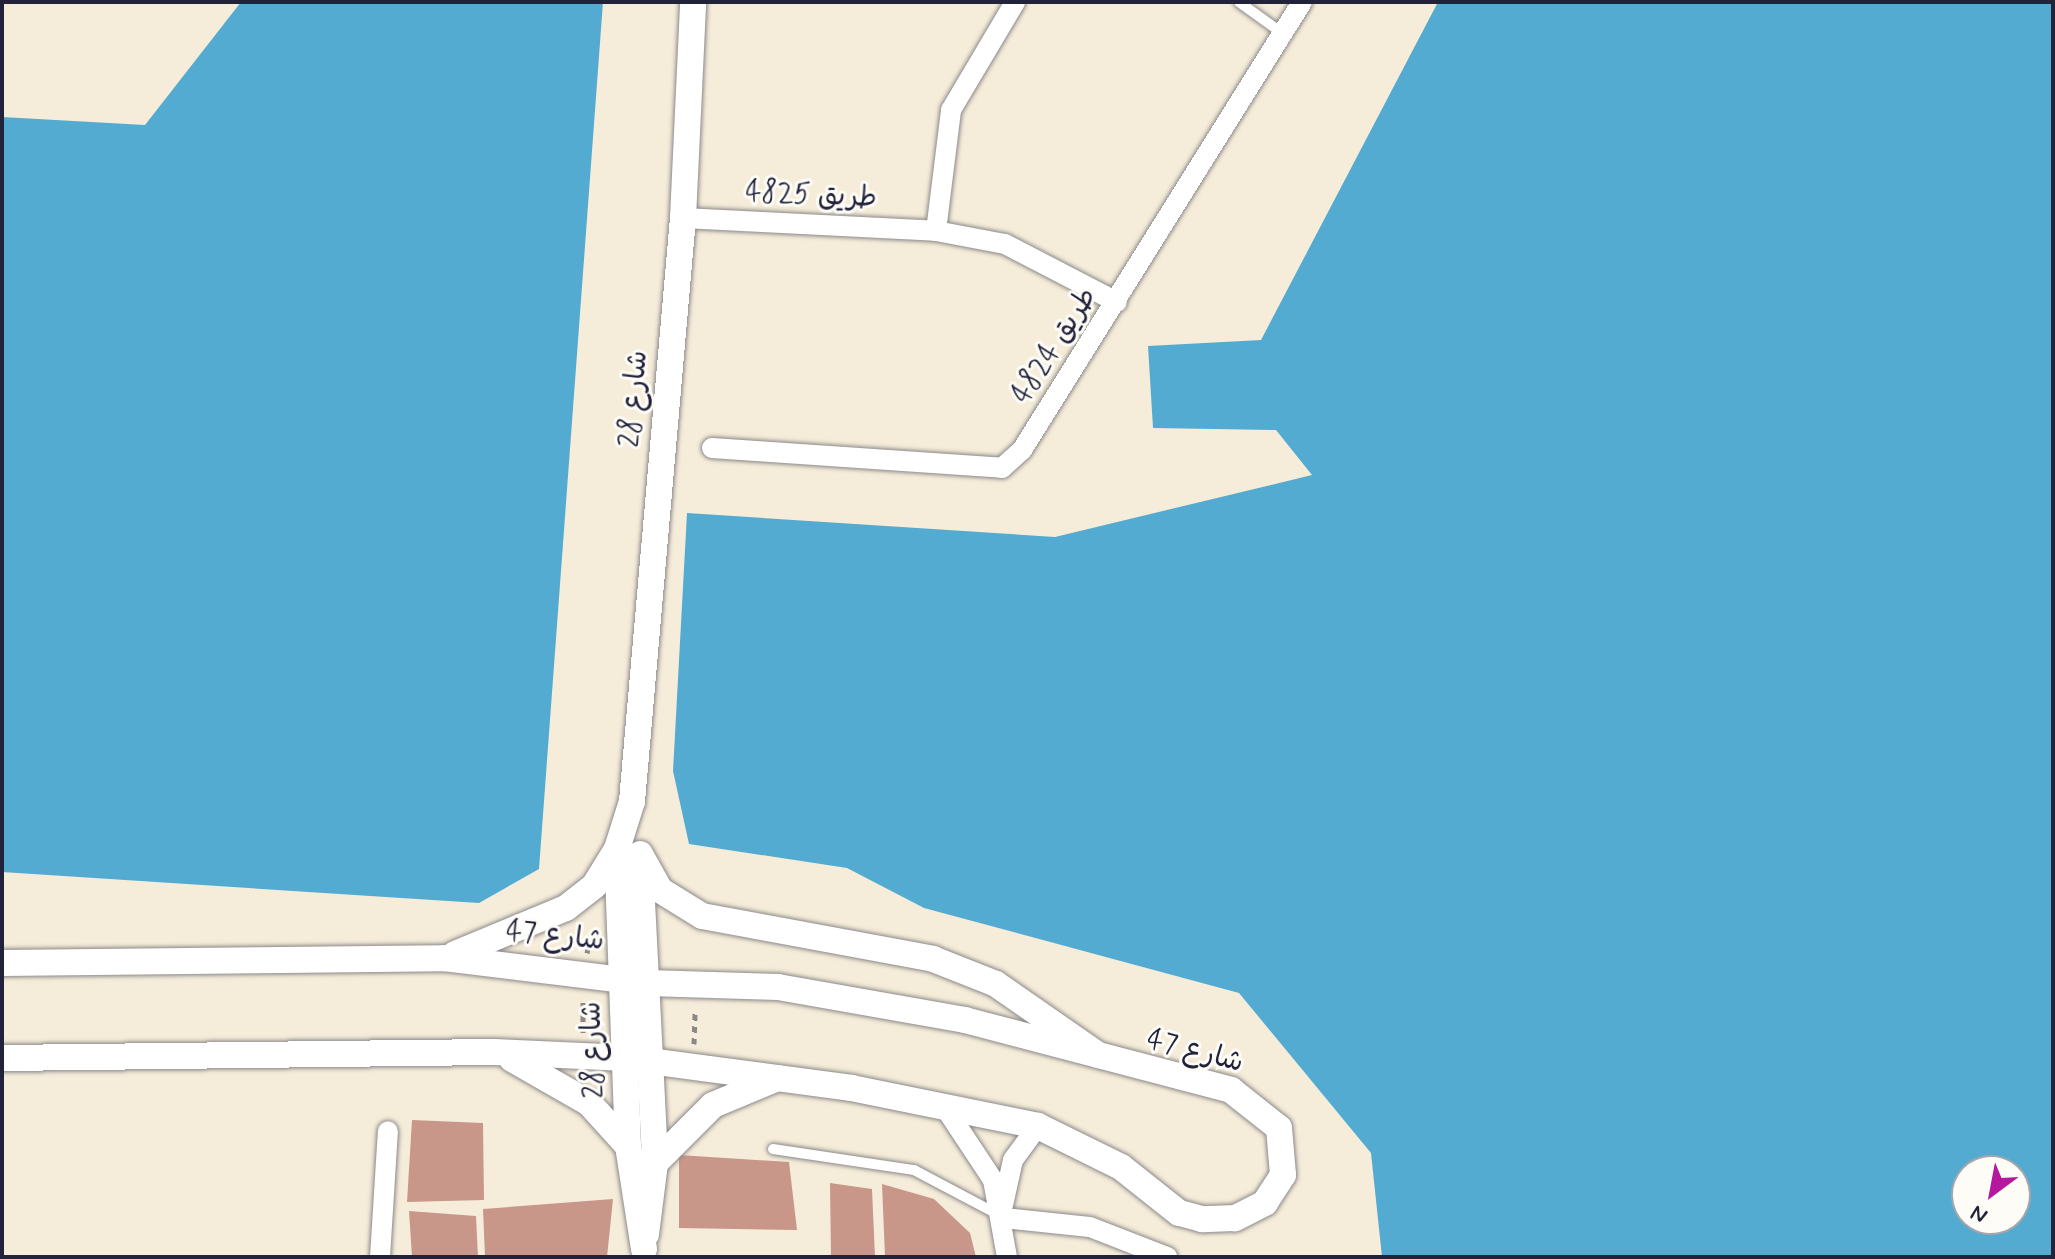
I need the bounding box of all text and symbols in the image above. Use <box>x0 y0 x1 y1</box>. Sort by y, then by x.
street label: طريق 4825 <box>744 176 878 216</box>
street label: طريق 4824 <box>1005 282 1105 410</box>
street label: شارع 28 <box>614 349 656 449</box>
street label: شارع 47 <box>504 915 606 959</box>
street label: شارع 28 <box>576 1001 612 1099</box>
street label: شارع 47 <box>1143 1023 1247 1081</box>
north arrow <box>1951 1155 2031 1235</box>
text: N <box>1966 1198 1993 1229</box>

